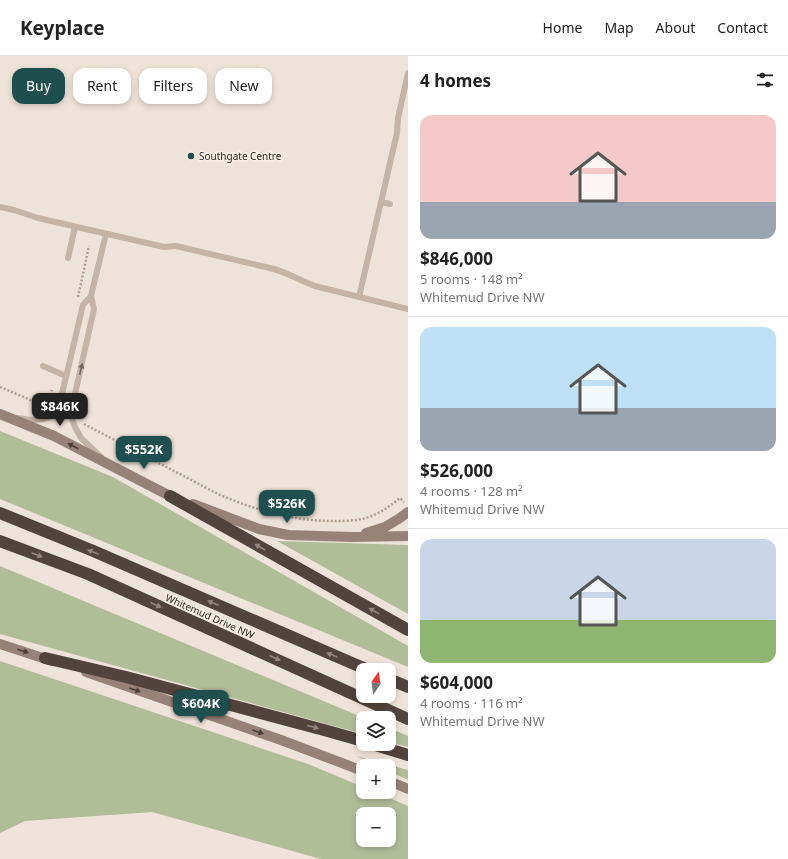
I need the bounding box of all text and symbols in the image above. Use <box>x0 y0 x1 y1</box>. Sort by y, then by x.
text: Keyplace <box>20 15 105 41</box>
text: Home <box>543 18 582 37</box>
text: Map <box>604 18 634 37</box>
text: About <box>656 18 695 37</box>
text: Contact <box>717 18 768 37</box>
chip: Buy <box>12 68 65 104</box>
chip: Rent <box>73 68 131 104</box>
chip: Filters <box>139 68 207 104</box>
chip: New <box>215 68 272 104</box>
text: 4 homes <box>420 69 491 92</box>
icon: filters <box>754 69 776 91</box>
icon: home <box>562 141 634 213</box>
place label: Southgate Centre <box>199 149 282 163</box>
marker: Southgate Centre <box>186 151 196 161</box>
text: $846,000 <box>420 247 493 270</box>
text: 5 rooms · 148 m² <box>420 270 523 288</box>
text: Whitemud Drive NW <box>420 288 545 306</box>
icon: home <box>562 353 634 425</box>
one-way arrow <box>78 363 84 375</box>
pin: $846K <box>32 393 88 427</box>
text: $846K <box>41 397 79 415</box>
pin: $552K <box>116 436 172 470</box>
text: $552K <box>125 440 163 458</box>
one-way arrow <box>68 443 79 449</box>
text: $526,000 <box>420 459 493 482</box>
text: 4 rooms · 128 m² <box>420 482 523 500</box>
pin: $526K <box>259 490 315 524</box>
text: $526K <box>268 494 306 512</box>
text: Whitemud Drive NW <box>420 500 545 518</box>
one-way arrow <box>255 544 266 551</box>
one-way arrow <box>87 548 99 554</box>
one-way arrow <box>31 552 43 558</box>
icon: home <box>562 565 634 637</box>
street label: Whitemud Drive NW <box>163 590 257 642</box>
one-way arrow <box>207 600 218 606</box>
one-way arrow <box>151 602 162 608</box>
one-way arrow <box>368 608 380 614</box>
one-way arrow <box>17 648 29 654</box>
one-way arrow <box>326 651 338 657</box>
one-way arrow <box>269 656 281 662</box>
north arrow <box>356 663 396 703</box>
map controls <box>356 663 396 847</box>
text: $604,000 <box>420 671 493 694</box>
one-way arrow <box>129 687 141 693</box>
pin: $604K <box>173 690 229 724</box>
text: $604K <box>182 694 220 712</box>
text: 4 rooms · 116 m² <box>420 694 523 712</box>
button: layers <box>356 711 396 751</box>
text: Whitemud Drive NW <box>420 712 545 730</box>
one-way arrow <box>308 724 320 730</box>
one-way arrow <box>252 729 264 735</box>
button: + <box>356 759 396 799</box>
button: − <box>356 807 396 847</box>

